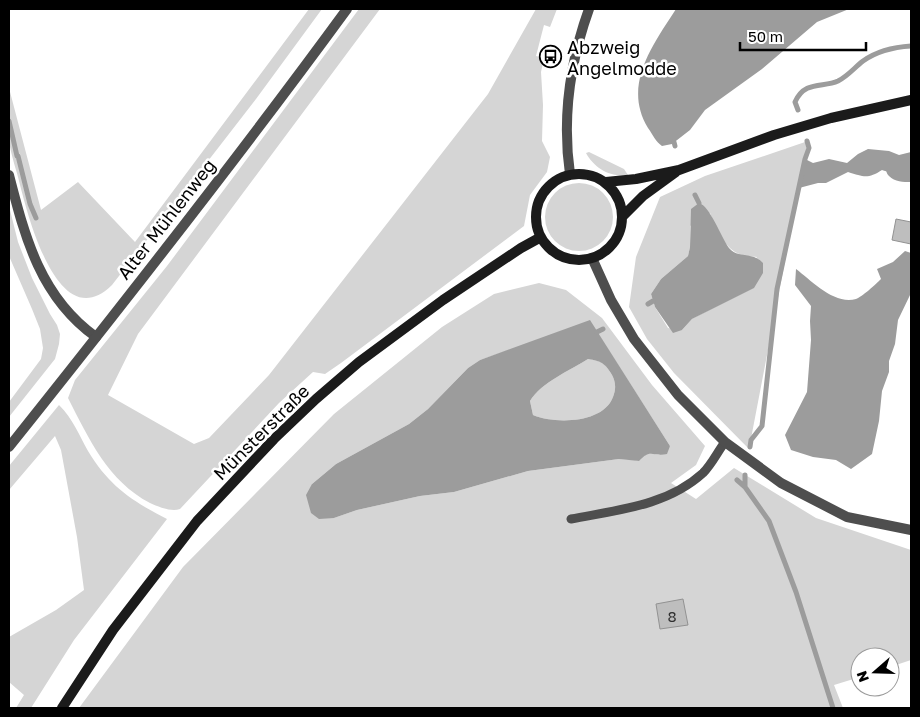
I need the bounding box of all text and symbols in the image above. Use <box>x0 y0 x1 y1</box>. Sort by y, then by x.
scale bar <box>740 20 866 52</box>
text: 50 m <box>748 27 783 45</box>
place label: Abzweig Angelmodde <box>567 36 677 79</box>
bus stop icon: Abzweig Angelmodde <box>539 45 563 69</box>
street label: Alter Mühlenweg <box>112 154 220 284</box>
street label: Münsterstraße <box>209 380 313 484</box>
house number: 8 <box>667 607 677 625</box>
north arrow <box>850 647 900 697</box>
text: N <box>853 669 872 685</box>

